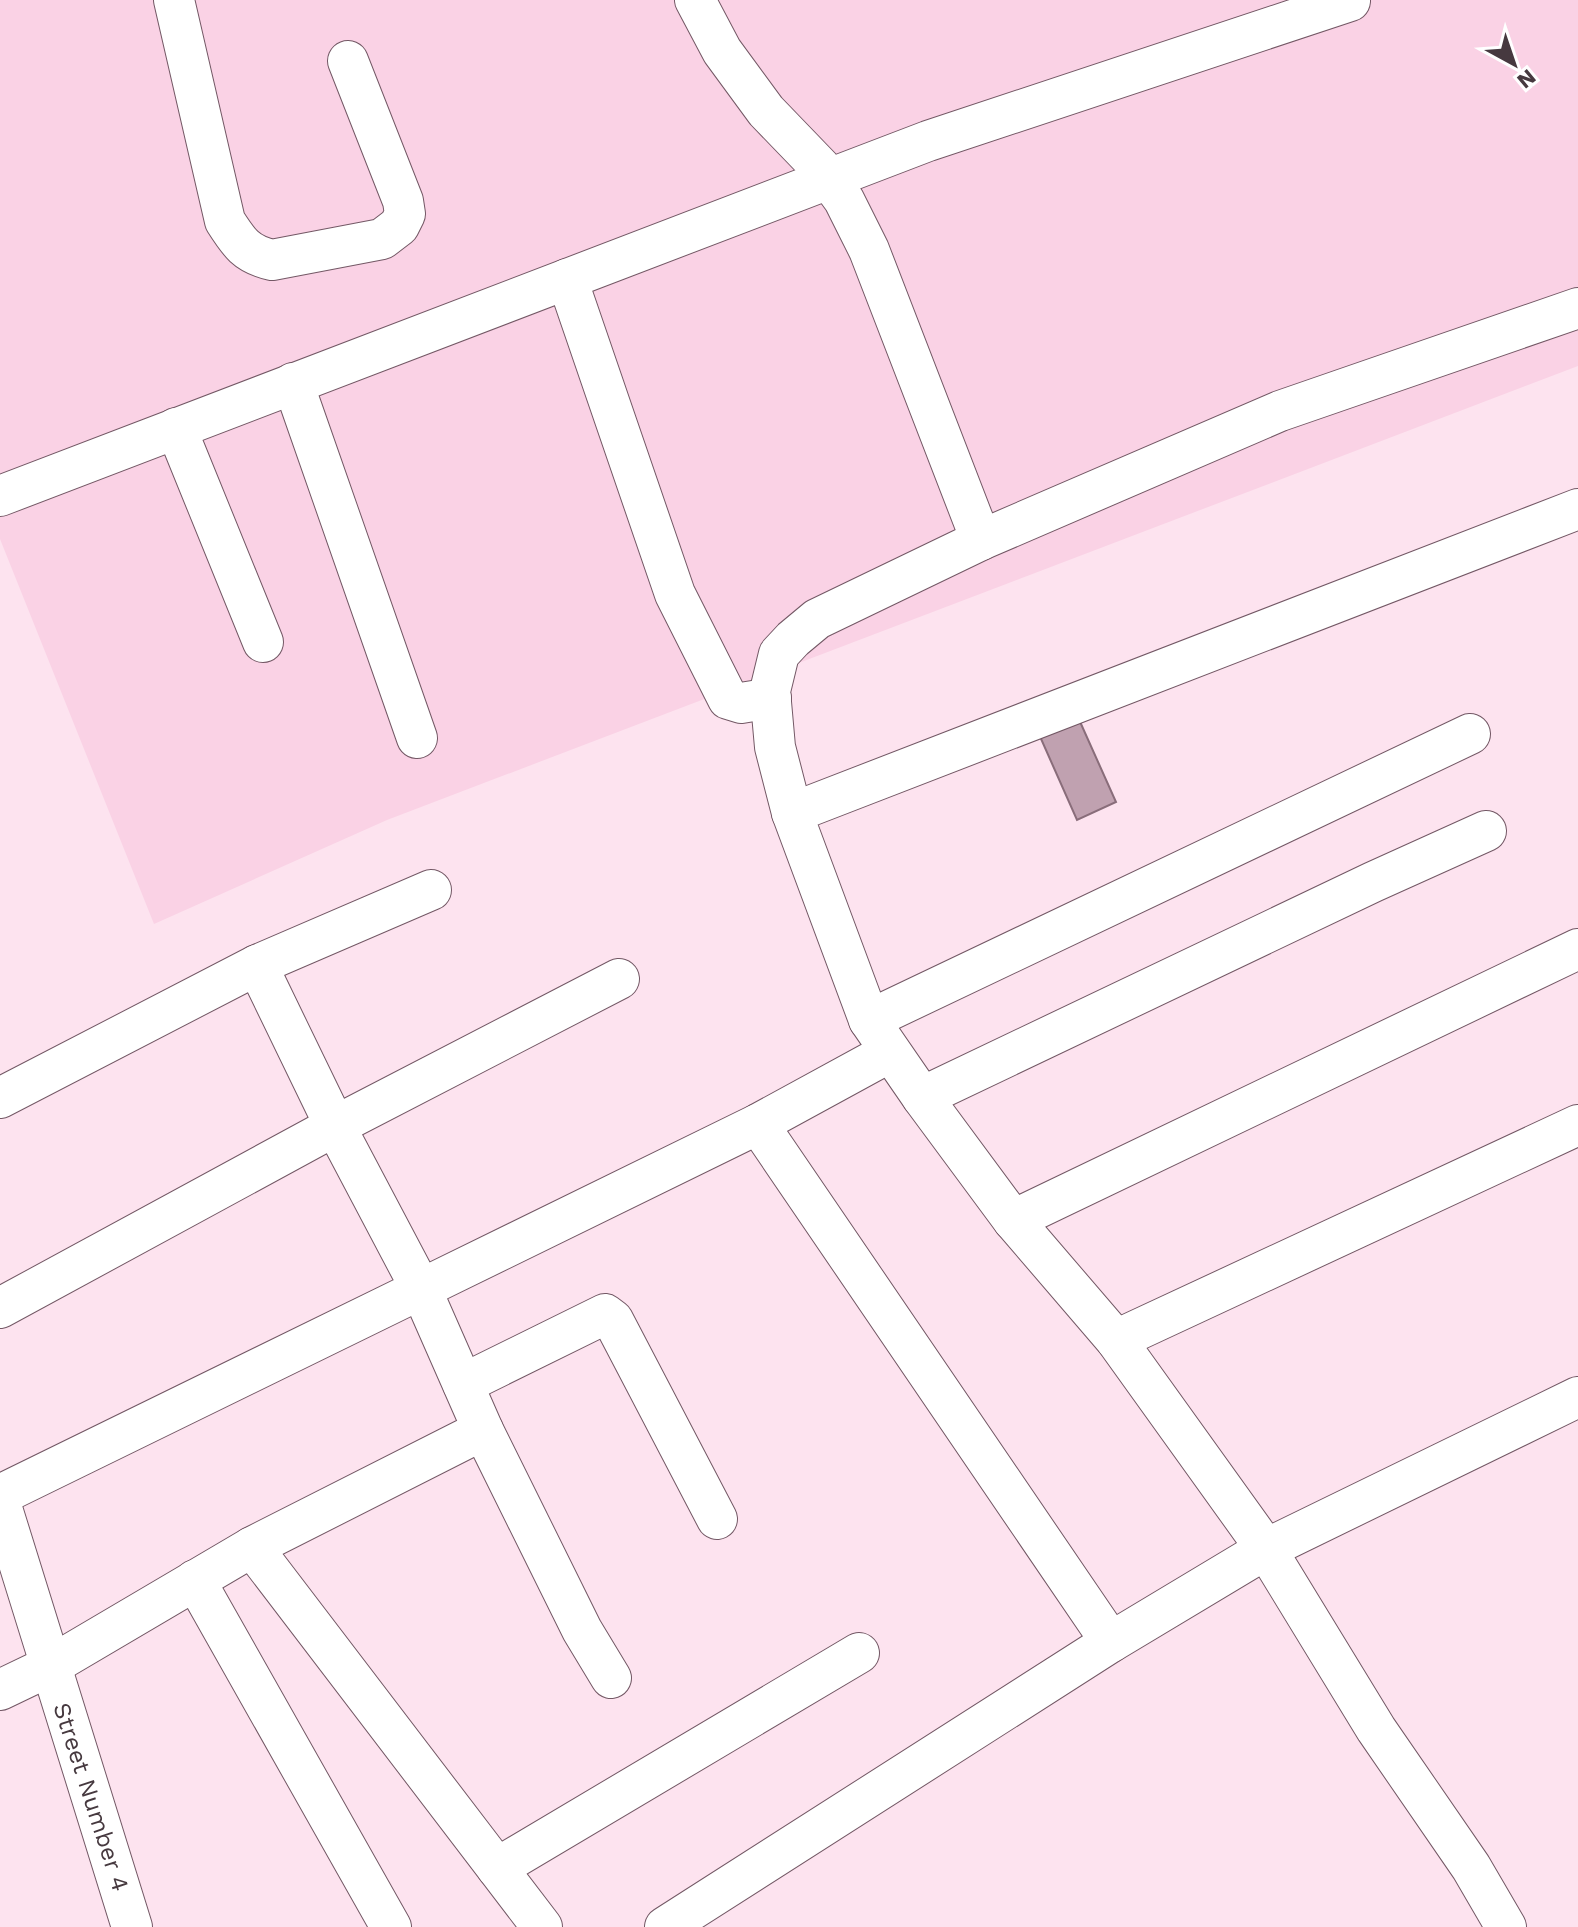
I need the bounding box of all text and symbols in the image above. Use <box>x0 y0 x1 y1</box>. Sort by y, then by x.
north arrow <box>1474 24 1554 104</box>
text: N <box>1512 64 1541 94</box>
street label: Street Number 4 <box>47 1699 135 1895</box>

